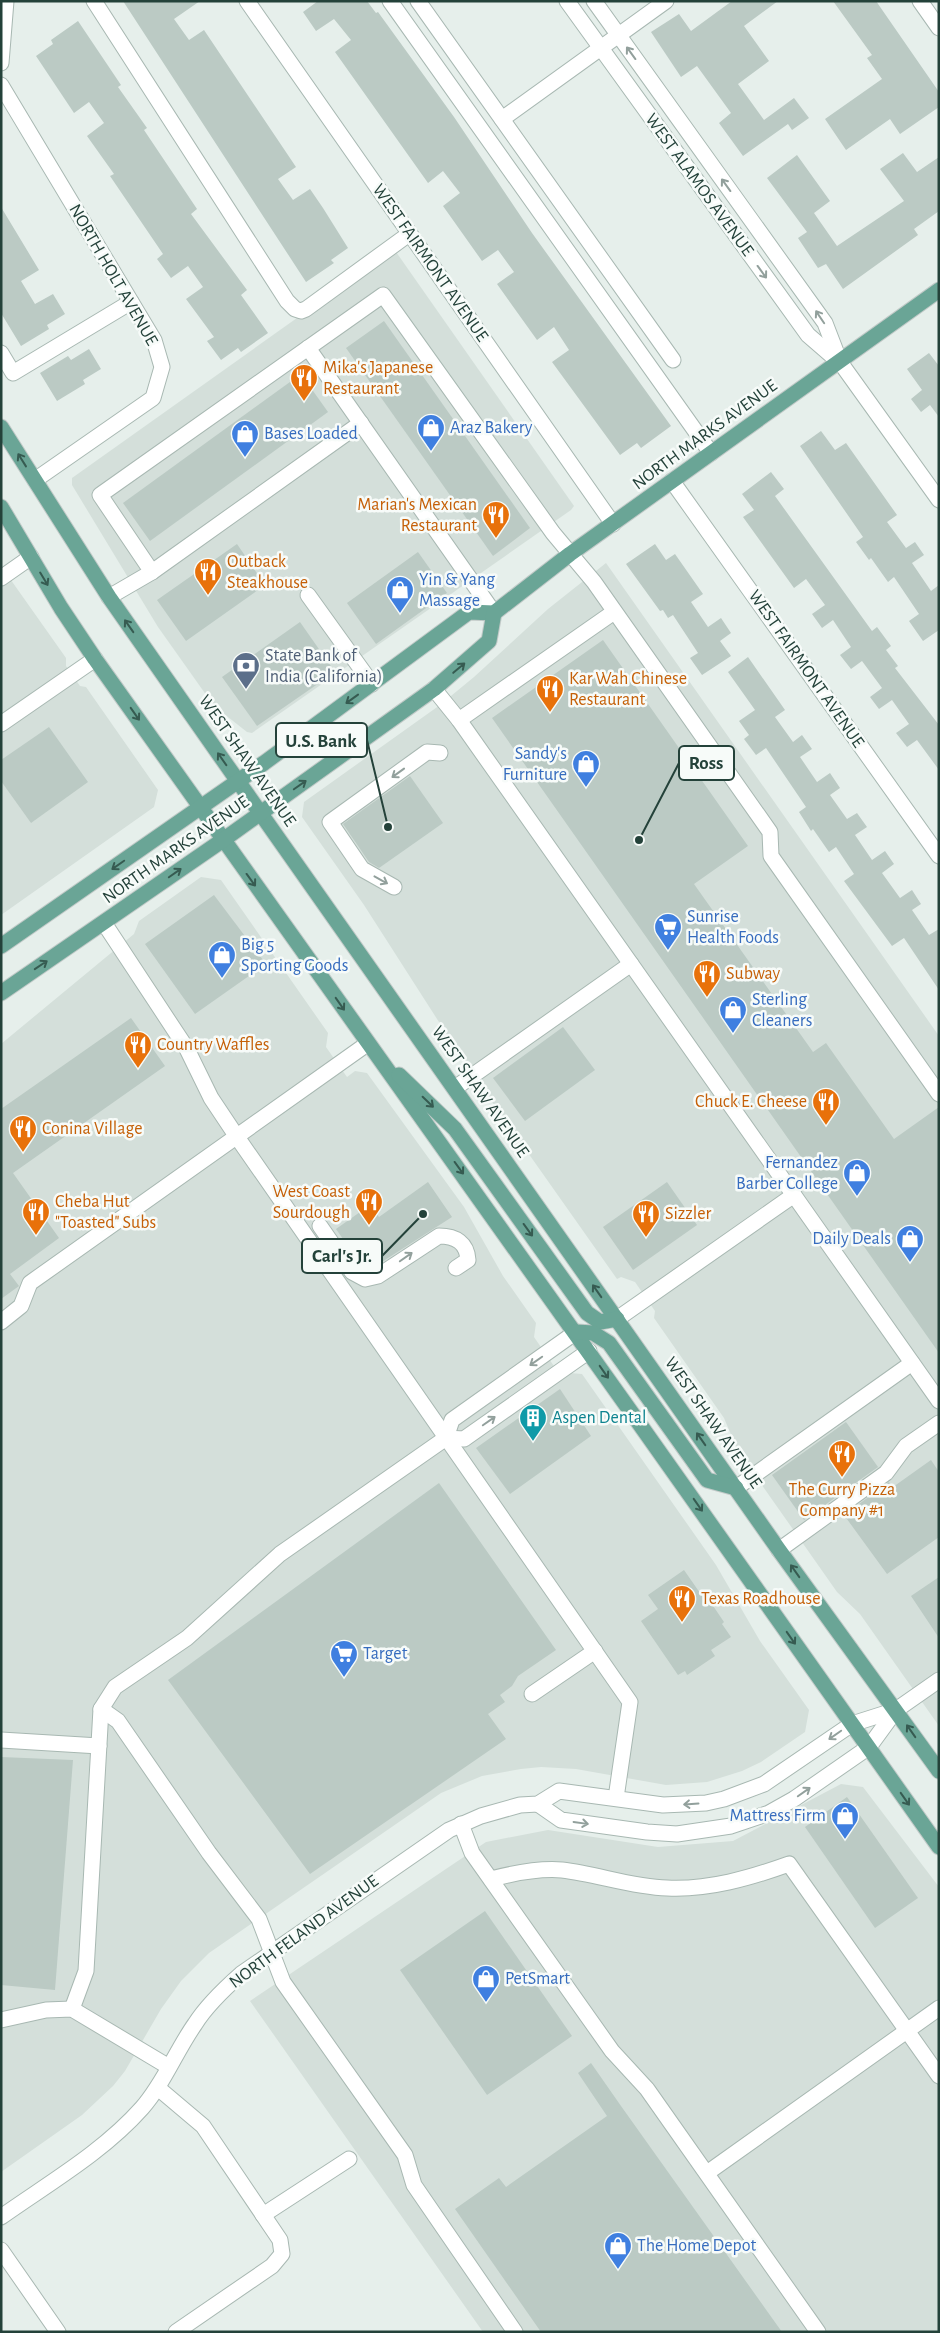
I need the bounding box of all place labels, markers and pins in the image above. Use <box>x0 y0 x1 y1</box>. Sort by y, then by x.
place label: Mika's Japanese Restaurant <box>323 359 433 398</box>
restaurant icon: Mika's Japanese Restaurant <box>289 363 319 402</box>
shop icon: Araz Bakery <box>416 413 446 452</box>
shop icon: Bases Loaded <box>230 419 260 458</box>
place label: Araz Bakery <box>450 419 533 437</box>
place label: Bases Loaded <box>264 425 358 443</box>
place label: Marian's Mexican Restaurant <box>357 496 477 535</box>
restaurant icon: Marian's Mexican Restaurant <box>481 500 511 539</box>
place label: Outback Steakhouse <box>227 553 308 592</box>
restaurant icon: Outback Steakhouse <box>193 557 223 596</box>
place label: Yin & Yang Massage <box>419 571 495 610</box>
shop icon: Yin & Yang Massage <box>385 575 415 614</box>
place label: State Bank of India (California) <box>265 647 383 686</box>
bank icon: State Bank of India (California) <box>231 651 261 690</box>
place label: Kar Wah Chinese Restaurant <box>569 670 687 709</box>
restaurant icon: Kar Wah Chinese Restaurant <box>535 674 565 713</box>
callout: U.S. Bank <box>276 723 367 757</box>
place label: Sandy's Furniture <box>503 745 567 784</box>
callout: Ross <box>679 746 734 780</box>
shop icon: Sandy's Furniture <box>571 749 601 788</box>
place label: Sunrise Health Foods <box>687 908 779 947</box>
supermarket icon: Sunrise Health Foods <box>653 912 683 951</box>
place label: Big 5 Sporting Goods <box>241 936 348 975</box>
shop icon: Big 5 Sporting Goods <box>207 940 237 979</box>
restaurant icon: Subway <box>692 959 722 998</box>
place label: Subway <box>726 965 781 983</box>
place label: Sterling Cleaners <box>752 991 812 1030</box>
shop icon: Sterling Cleaners <box>718 995 748 1034</box>
restaurant icon: Country Waffles <box>123 1030 153 1069</box>
place label: Country Waffles <box>157 1036 269 1054</box>
restaurant icon: Chuck E. Cheese <box>811 1087 841 1126</box>
place label: Chuck E. Cheese <box>695 1093 807 1111</box>
restaurant icon: Conina Village <box>8 1114 38 1153</box>
place label: Conina Village <box>42 1120 143 1138</box>
place label: Fernandez Barber College <box>736 1154 838 1193</box>
shop icon: Fernandez Barber College <box>842 1158 872 1197</box>
place label: West Coast Sourdough <box>272 1183 350 1222</box>
restaurant icon: West Coast Sourdough <box>354 1187 384 1226</box>
place label: Cheba Hut "Toasted" Subs <box>55 1193 156 1232</box>
restaurant icon: Cheba Hut "Toasted" Subs <box>21 1197 51 1236</box>
restaurant icon: Sizzler <box>631 1199 661 1238</box>
place label: Sizzler <box>665 1205 711 1223</box>
shop icon: Daily Deals <box>895 1224 925 1263</box>
place label: Daily Deals <box>812 1230 891 1248</box>
callout: Carl's Jr. <box>302 1239 382 1273</box>
building icon: Aspen Dental <box>518 1403 548 1442</box>
place label: Aspen Dental <box>552 1409 647 1427</box>
restaurant icon: The Curry Pizza Company #1 <box>827 1439 857 1478</box>
place label: The Curry Pizza Company #1 <box>789 1481 895 1520</box>
restaurant icon: Texas Roadhouse <box>667 1584 697 1623</box>
place label: Texas Roadhouse <box>701 1590 820 1608</box>
supermarket icon: Target <box>329 1639 359 1678</box>
place label: Target <box>363 1645 408 1663</box>
shop icon: Mattress Firm <box>830 1801 860 1840</box>
place label: Mattress Firm <box>729 1807 826 1825</box>
shop icon: PetSmart <box>471 1964 501 2003</box>
place label: PetSmart <box>505 1970 570 1988</box>
shop icon: The Home Depot <box>603 2231 633 2270</box>
place label: The Home Depot <box>637 2237 756 2255</box>

